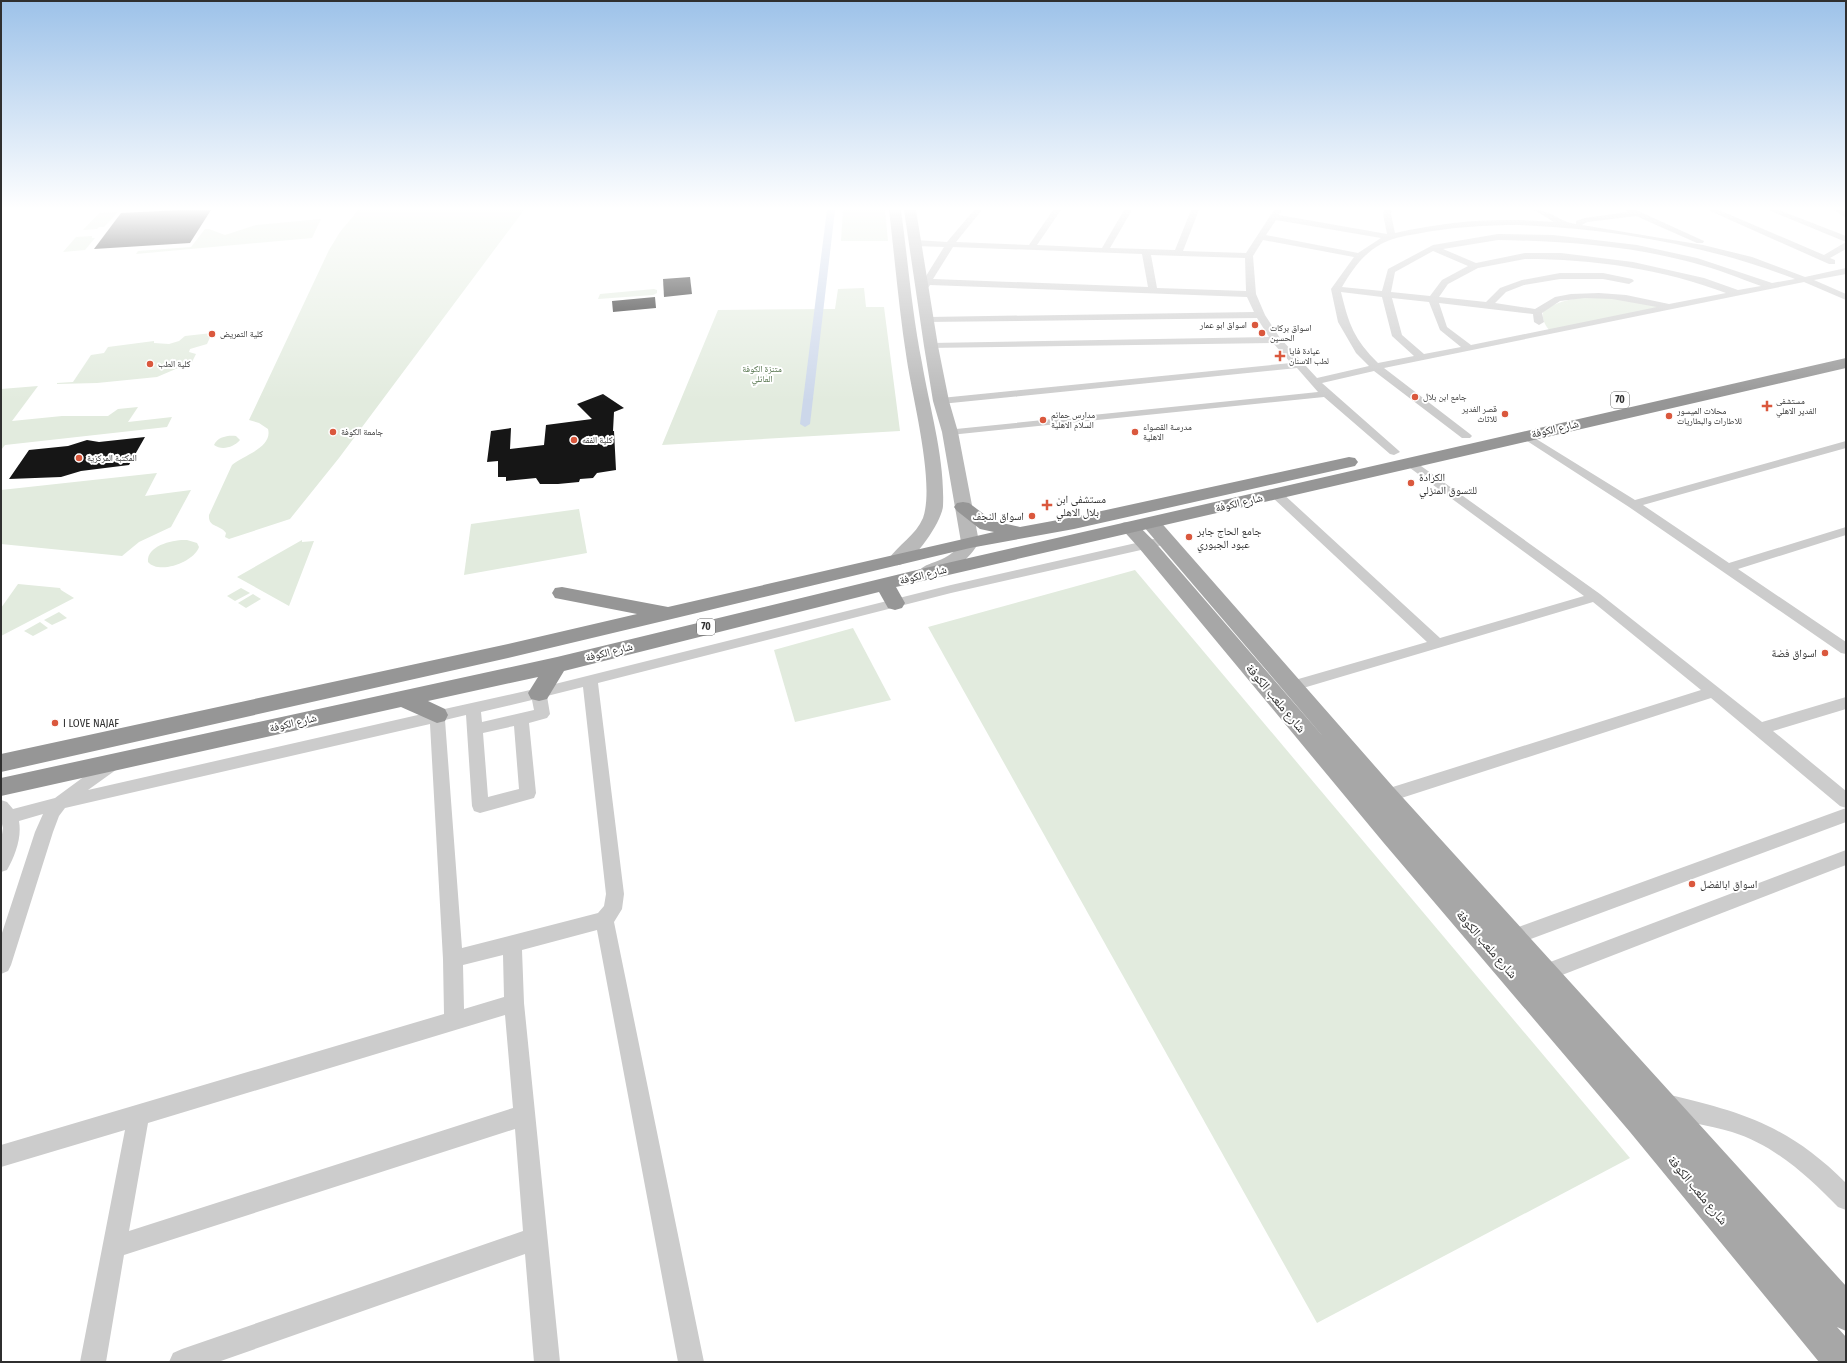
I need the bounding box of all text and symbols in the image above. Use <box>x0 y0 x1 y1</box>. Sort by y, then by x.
place label: اسواق ابو عمار <box>1199 320 1247 330</box>
marker: اسواق ابو عمار <box>1250 320 1260 330</box>
place label: اسواق بركات الحسين <box>1270 323 1311 343</box>
marker: اسواق بركات الحسين <box>1257 328 1267 338</box>
marker: كلية التمريض <box>207 329 217 339</box>
place label: كلية التمريض <box>220 329 263 339</box>
place label: عيادة فايا لطب الاسنان <box>1289 346 1329 366</box>
marker: عيادة فايا لطب الاسنان <box>1274 350 1286 362</box>
marker: كلية الطب <box>145 359 155 369</box>
place label: كلية الطب <box>158 359 191 369</box>
park label: متنزة الكوفة العائلي <box>742 364 782 386</box>
marker: جامع ابن بلال <box>1410 392 1420 402</box>
place label: جامع ابن بلال <box>1423 392 1467 403</box>
road number: 70 <box>1611 392 1629 408</box>
place label: مستشفى الغدير الاهلي <box>1776 396 1817 418</box>
marker: مستشفى الغدير الاهلي <box>1761 400 1773 412</box>
place label: قصر الغدير للاثاث <box>1461 404 1497 424</box>
place label: محلات الميسور للاطارات والبطاريات <box>1676 406 1742 426</box>
marker: قصر الغدير للاثاث <box>1500 409 1510 419</box>
place label: مدارس حمائم السلام الاهلية <box>1051 410 1095 432</box>
marker: محلات الميسور للاطارات والبطاريات <box>1664 411 1674 421</box>
marker: مدارس حمائم السلام الاهلية <box>1038 415 1048 425</box>
street label: شارع الكوفة <box>1530 417 1580 441</box>
place label: مدرسة القصواء الاهلية <box>1143 422 1192 442</box>
marker: جامعة الكوفة <box>328 427 338 437</box>
place label: جامعة الكوفة <box>341 427 384 437</box>
marker: مدرسة القصواء الاهلية <box>1130 427 1140 437</box>
marker: كلية الفقه <box>569 435 579 445</box>
place label: كلية الفقه <box>582 435 613 445</box>
marker: المكتبة المركزية <box>74 453 84 463</box>
place label: المكتبة المركزية <box>87 453 137 463</box>
place label: الكرادة للتسوق المنزلي <box>1419 471 1477 498</box>
marker: الكرادة للتسوق المنزلي <box>1406 478 1416 488</box>
street label: شارع الكوفة <box>1214 491 1264 515</box>
place label: مستشفى ابن بلال الاهلي <box>1056 493 1106 520</box>
marker: مستشفى ابن بلال الاهلي <box>1041 499 1053 511</box>
place label: اسواق النجف <box>972 510 1024 523</box>
marker: اسواق النجف <box>1027 511 1037 521</box>
place label: جامع الحاج جابر عبود الجبوري <box>1196 525 1262 552</box>
marker: جامع الحاج جابر عبود الجبوري <box>1184 532 1194 542</box>
street label: شارع الكوفة <box>898 563 948 587</box>
road number: 70 <box>697 619 715 635</box>
street label: شارع الكوفة <box>584 640 634 664</box>
place label: اسواق فضة <box>1772 647 1817 660</box>
marker: اسواق فضة <box>1820 648 1830 658</box>
street label: شارع ملعب الكوفة <box>1241 661 1309 737</box>
street label: شارع الكوفة <box>268 711 318 735</box>
place label: I LOVE NAJAF <box>63 717 119 730</box>
marker: I LOVE NAJAF <box>50 718 60 728</box>
place label: اسواق ابالفضل <box>1700 878 1757 891</box>
marker: اسواق ابالفضل <box>1687 879 1697 889</box>
street label: شارع ملعب الكوفة <box>1452 907 1521 982</box>
street label: شارع ملعب الكوفة <box>1663 1153 1731 1229</box>

